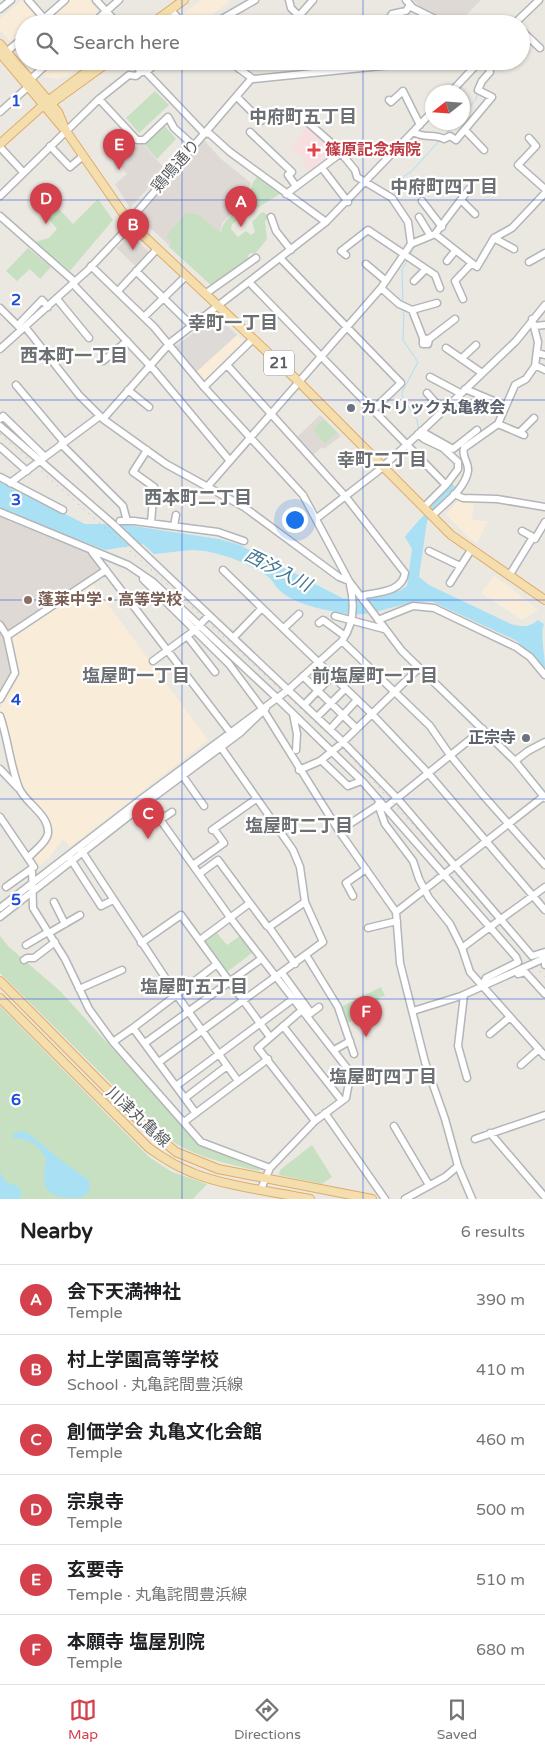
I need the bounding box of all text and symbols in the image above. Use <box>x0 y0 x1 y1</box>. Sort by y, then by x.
search box <box>15 15 530 70</box>
icon: search <box>33 29 61 57</box>
text: Search here <box>73 32 180 54</box>
north arrow <box>425 85 470 130</box>
text: 1 <box>11 91 21 111</box>
district label: 中府町五丁目 <box>249 106 357 128</box>
pin: E <box>103 129 135 170</box>
street label: 鶏鳴通り <box>147 135 205 197</box>
place label: 篠原記念病院 <box>325 140 421 160</box>
marker: 篠原記念病院 <box>307 143 321 157</box>
district label: 中府町四丁目 <box>390 176 498 198</box>
pin: D <box>30 183 62 224</box>
pin: A <box>225 186 257 227</box>
pin: B <box>117 209 149 250</box>
text: 2 <box>11 290 21 310</box>
district label: 幸町一丁目 <box>188 312 278 334</box>
district label: 西本町一丁目 <box>20 345 128 367</box>
road number: 21 <box>264 350 294 376</box>
place label: カトリック丸亀教会 <box>361 398 505 418</box>
marker: カトリック丸亀教会 <box>345 402 357 414</box>
district label: 幸町二丁目 <box>337 449 427 471</box>
district label: 西本町二丁目 <box>144 487 252 509</box>
text: 3 <box>11 490 21 510</box>
your location <box>282 507 308 533</box>
water label: 西汐入川 <box>241 544 317 597</box>
place label: 蓬莱中学・高等学校 <box>38 590 182 610</box>
marker: 蓬莱中学・高等学校 <box>22 594 34 606</box>
district label: 塩屋町一丁目 <box>82 665 190 687</box>
district label: 前塩屋町一丁目 <box>312 665 438 687</box>
text: 4 <box>11 690 21 710</box>
place label: 正宗寺 <box>468 728 516 748</box>
marker: 正宗寺 <box>520 732 532 744</box>
pin: C <box>132 798 164 839</box>
district label: 塩屋町二丁目 <box>245 815 353 837</box>
text: 5 <box>11 890 21 910</box>
district label: 塩屋町五丁目 <box>140 976 248 998</box>
pin: F <box>350 996 382 1037</box>
district label: 塩屋町四丁目 <box>329 1066 437 1088</box>
street label: 川津丸亀線 <box>102 1082 174 1152</box>
text: 6 <box>11 1090 21 1110</box>
text: Nearby <box>20 1219 93 1244</box>
text: 6 results <box>461 1222 525 1242</box>
text: 会下天満神社 <box>67 1281 181 1303</box>
text: A <box>30 1290 42 1310</box>
text: 390 m <box>476 1290 525 1310</box>
text: Temple <box>67 1303 123 1323</box>
text: 村上学園高等学校 <box>67 1349 219 1371</box>
text: B <box>30 1360 42 1380</box>
text: 410 m <box>476 1360 525 1380</box>
text: School · 丸亀詫間豊浜線 <box>67 1375 243 1395</box>
text: 創価学会 丸亀文化会館 <box>67 1421 262 1443</box>
text: C <box>30 1430 42 1450</box>
text: 460 m <box>476 1430 525 1450</box>
text: Temple <box>67 1443 123 1463</box>
text: 宗泉寺 <box>67 1491 124 1513</box>
text: D <box>30 1500 42 1520</box>
text: 500 m <box>476 1500 525 1520</box>
text: Temple <box>67 1513 123 1533</box>
text: 玄要寺 <box>67 1559 124 1581</box>
text: E <box>31 1570 41 1590</box>
text: 510 m <box>476 1570 525 1590</box>
text: Temple · 丸亀詫間豊浜線 <box>67 1585 247 1605</box>
text: 本願寺 塩屋別院 <box>67 1631 205 1653</box>
text: F <box>31 1640 41 1660</box>
text: 680 m <box>476 1640 525 1660</box>
text: Temple <box>67 1653 123 1673</box>
tab: Map <box>68 1696 98 1743</box>
tab: Directions <box>234 1696 301 1743</box>
tab: Saved <box>437 1696 477 1743</box>

